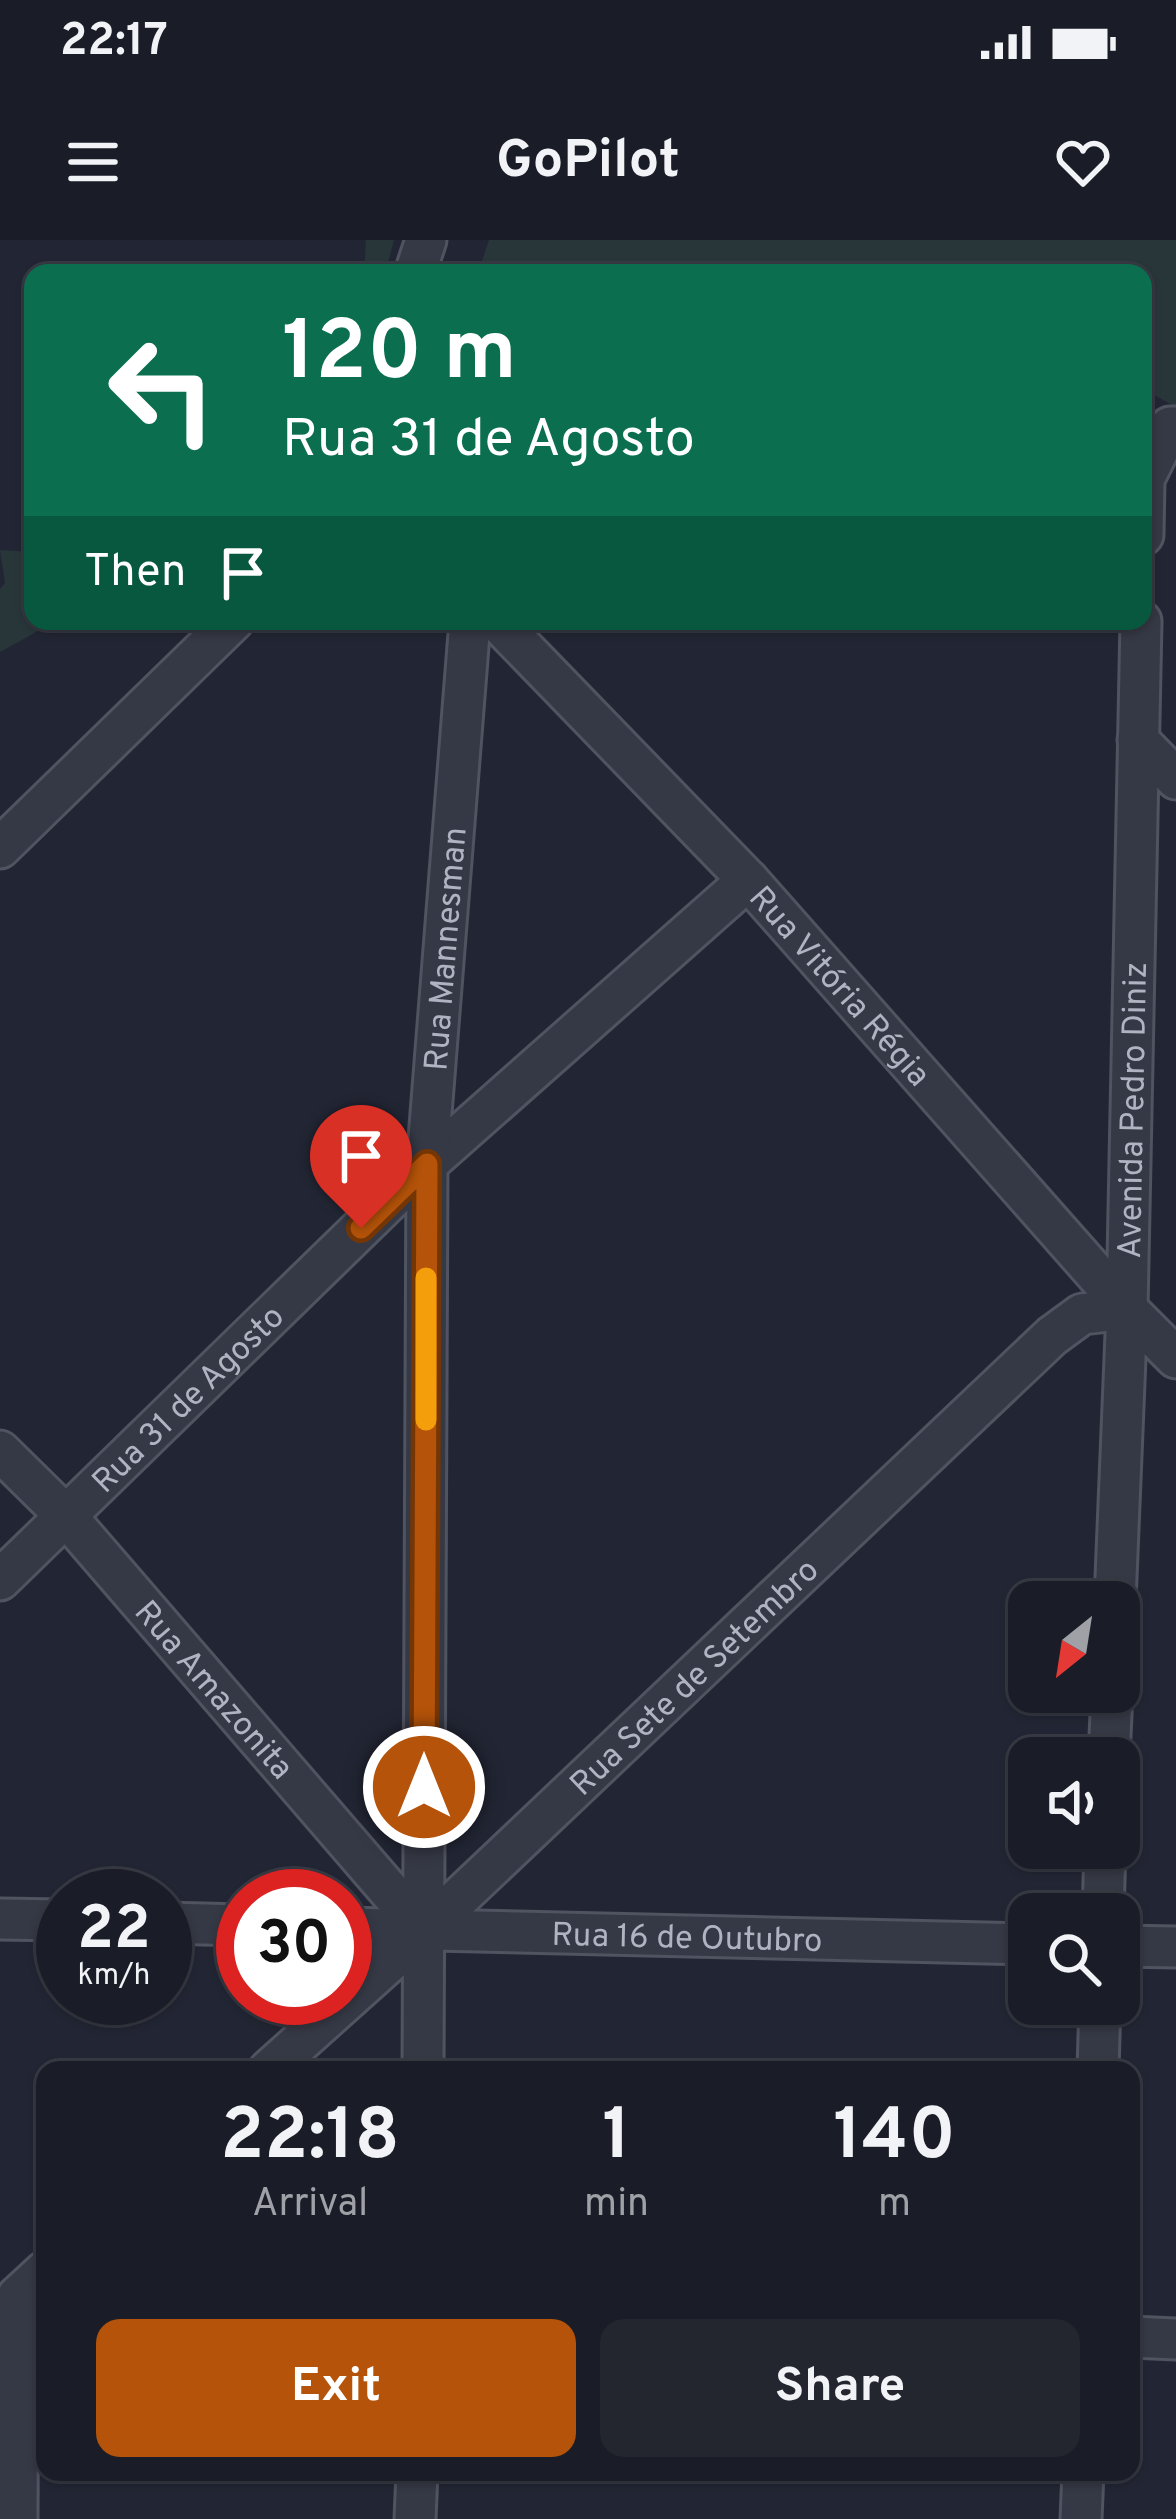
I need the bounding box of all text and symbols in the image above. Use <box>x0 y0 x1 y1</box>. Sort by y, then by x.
text: 22:17 <box>60 14 168 71</box>
text: GoPilot <box>496 128 680 197</box>
icon: menu <box>60 129 126 195</box>
icon: heart <box>1050 129 1116 195</box>
text: 120 m <box>282 303 517 409</box>
icon: left <box>84 312 240 468</box>
text: Rua 31 de Agosto <box>282 407 695 476</box>
icon: arrive <box>210 540 276 606</box>
text: Then <box>84 545 186 602</box>
street label: Rua Mannesman <box>417 826 479 1072</box>
street label: Rua Vitória Régia <box>738 879 938 1097</box>
street label: Avenida Pedro Diniz <box>1111 962 1159 1259</box>
pin <box>310 1105 412 1228</box>
icon: arrive <box>328 1123 394 1189</box>
street label: Rua 31 de Agosto <box>85 1298 295 1504</box>
street label: Rua Sete de Setembro <box>563 1551 829 1807</box>
north arrow <box>1008 1581 1140 1713</box>
map controls <box>1008 1581 1140 2025</box>
street label: Rua Amazonita <box>123 1593 301 1790</box>
position arrow <box>361 1724 487 1850</box>
button: sound <box>1008 1737 1140 1869</box>
speed limit sign: 30 <box>216 1869 372 2025</box>
button: search <box>1008 1893 1140 2025</box>
text: 22 <box>77 1894 151 1970</box>
street label: Rua 16 de Outubro <box>551 1916 823 1964</box>
text: km/h <box>78 1958 150 1995</box>
text: 22:18 <box>220 2093 400 2185</box>
text: 1 <box>602 2093 631 2185</box>
text: 140 <box>833 2093 956 2185</box>
text: Arrival <box>252 2181 368 2230</box>
text: min <box>584 2181 649 2230</box>
text: m <box>878 2181 911 2230</box>
button: Exit <box>96 2319 576 2457</box>
button: Share <box>600 2319 1080 2457</box>

